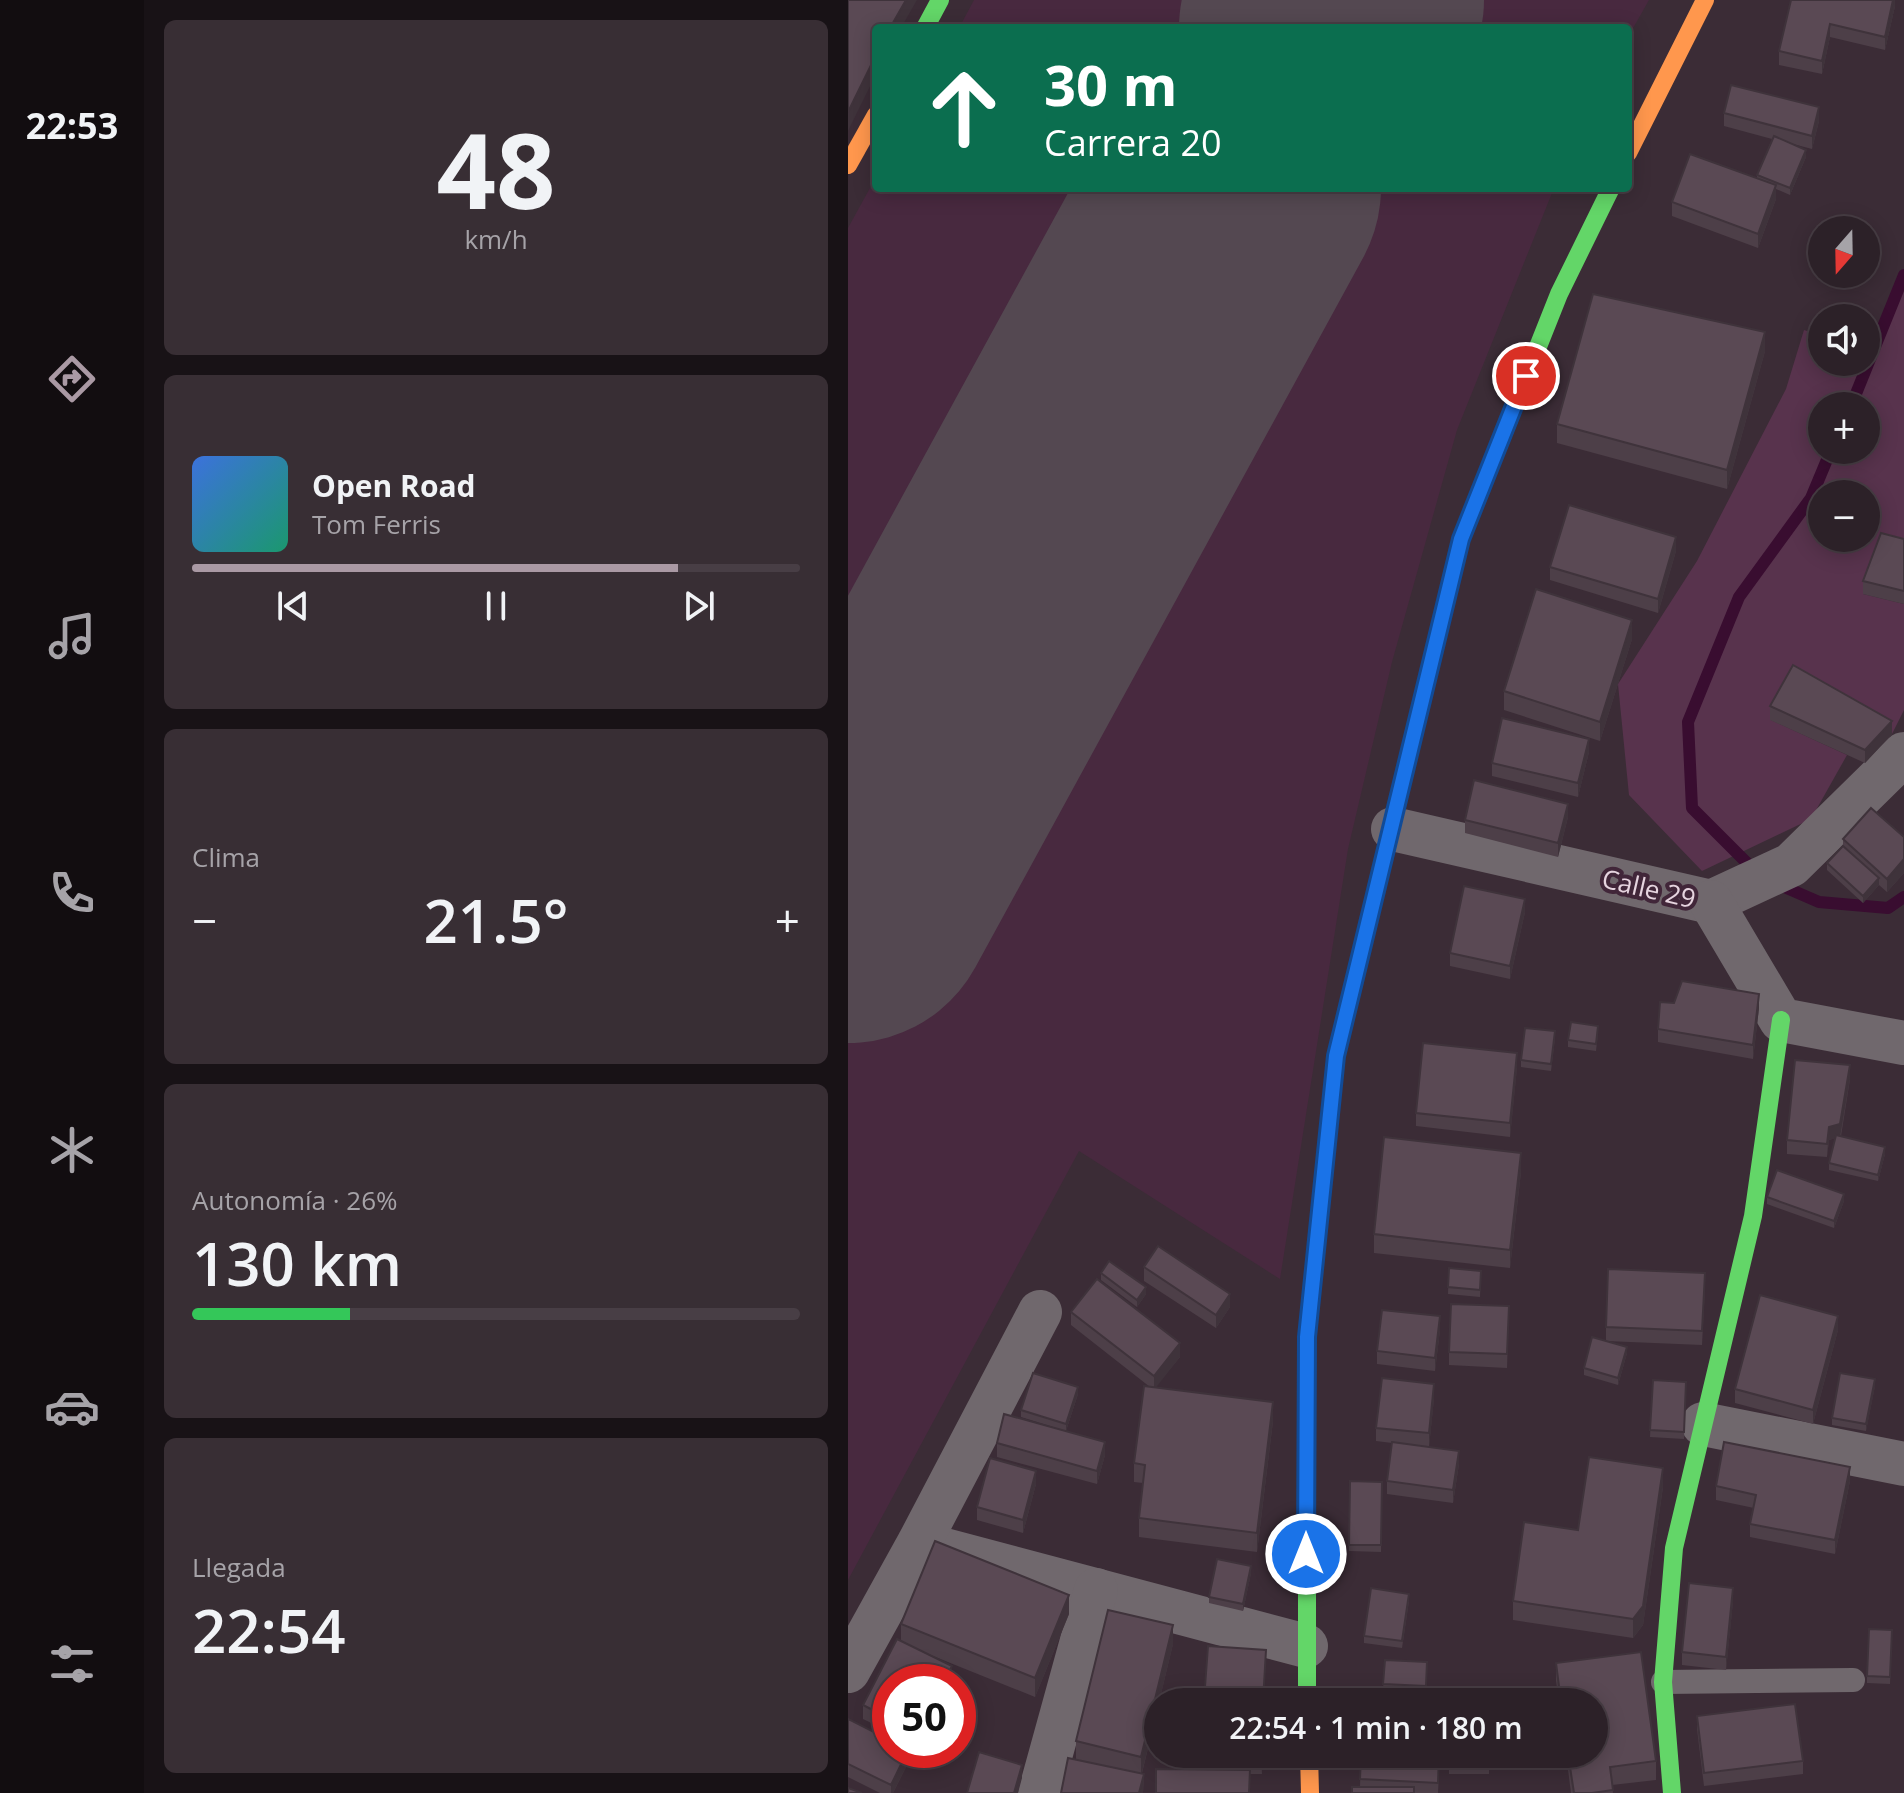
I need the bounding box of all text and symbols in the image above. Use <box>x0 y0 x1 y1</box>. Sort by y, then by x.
text: 30 m <box>1044 46 1178 122</box>
icon: ahead <box>912 56 1016 160</box>
text: 48 <box>437 98 555 239</box>
text: 22:53 <box>26 101 118 150</box>
text: Carrera 20 <box>1044 118 1222 167</box>
north arrow <box>1808 216 1880 288</box>
map controls <box>1808 216 1880 552</box>
text: km/h <box>464 221 528 257</box>
button: sound <box>1808 304 1880 376</box>
pin <box>1492 342 1560 410</box>
icon: directions <box>44 351 100 407</box>
icon: arrive <box>1504 354 1548 398</box>
button: + <box>1808 392 1880 464</box>
text: Open Road <box>312 465 476 506</box>
button: − <box>1808 480 1880 552</box>
text: Tom Ferris <box>312 506 441 542</box>
icon: previous <box>271 584 315 628</box>
icon: pause <box>474 584 518 628</box>
icon: next <box>677 584 721 628</box>
icon: music <box>44 608 100 664</box>
text: Clima <box>192 839 260 875</box>
street label: Calle 29 <box>1599 860 1699 916</box>
icon: phone <box>44 865 100 921</box>
text: 21.5° <box>423 879 569 961</box>
text: − <box>192 890 217 950</box>
text: + <box>775 890 800 950</box>
icon: climate <box>44 1122 100 1178</box>
text: Autonomía · 26% <box>192 1182 398 1218</box>
text: 130 km <box>192 1222 402 1304</box>
icon: car <box>44 1379 100 1435</box>
position arrow <box>1264 1512 1348 1596</box>
text: Llegada <box>192 1549 286 1585</box>
text: 22:54 <box>192 1589 346 1671</box>
icon: filters <box>44 1636 100 1692</box>
speed limit sign: 50 <box>872 1664 976 1768</box>
text: 22:54 · 1 min · 180 m <box>1229 1707 1523 1748</box>

